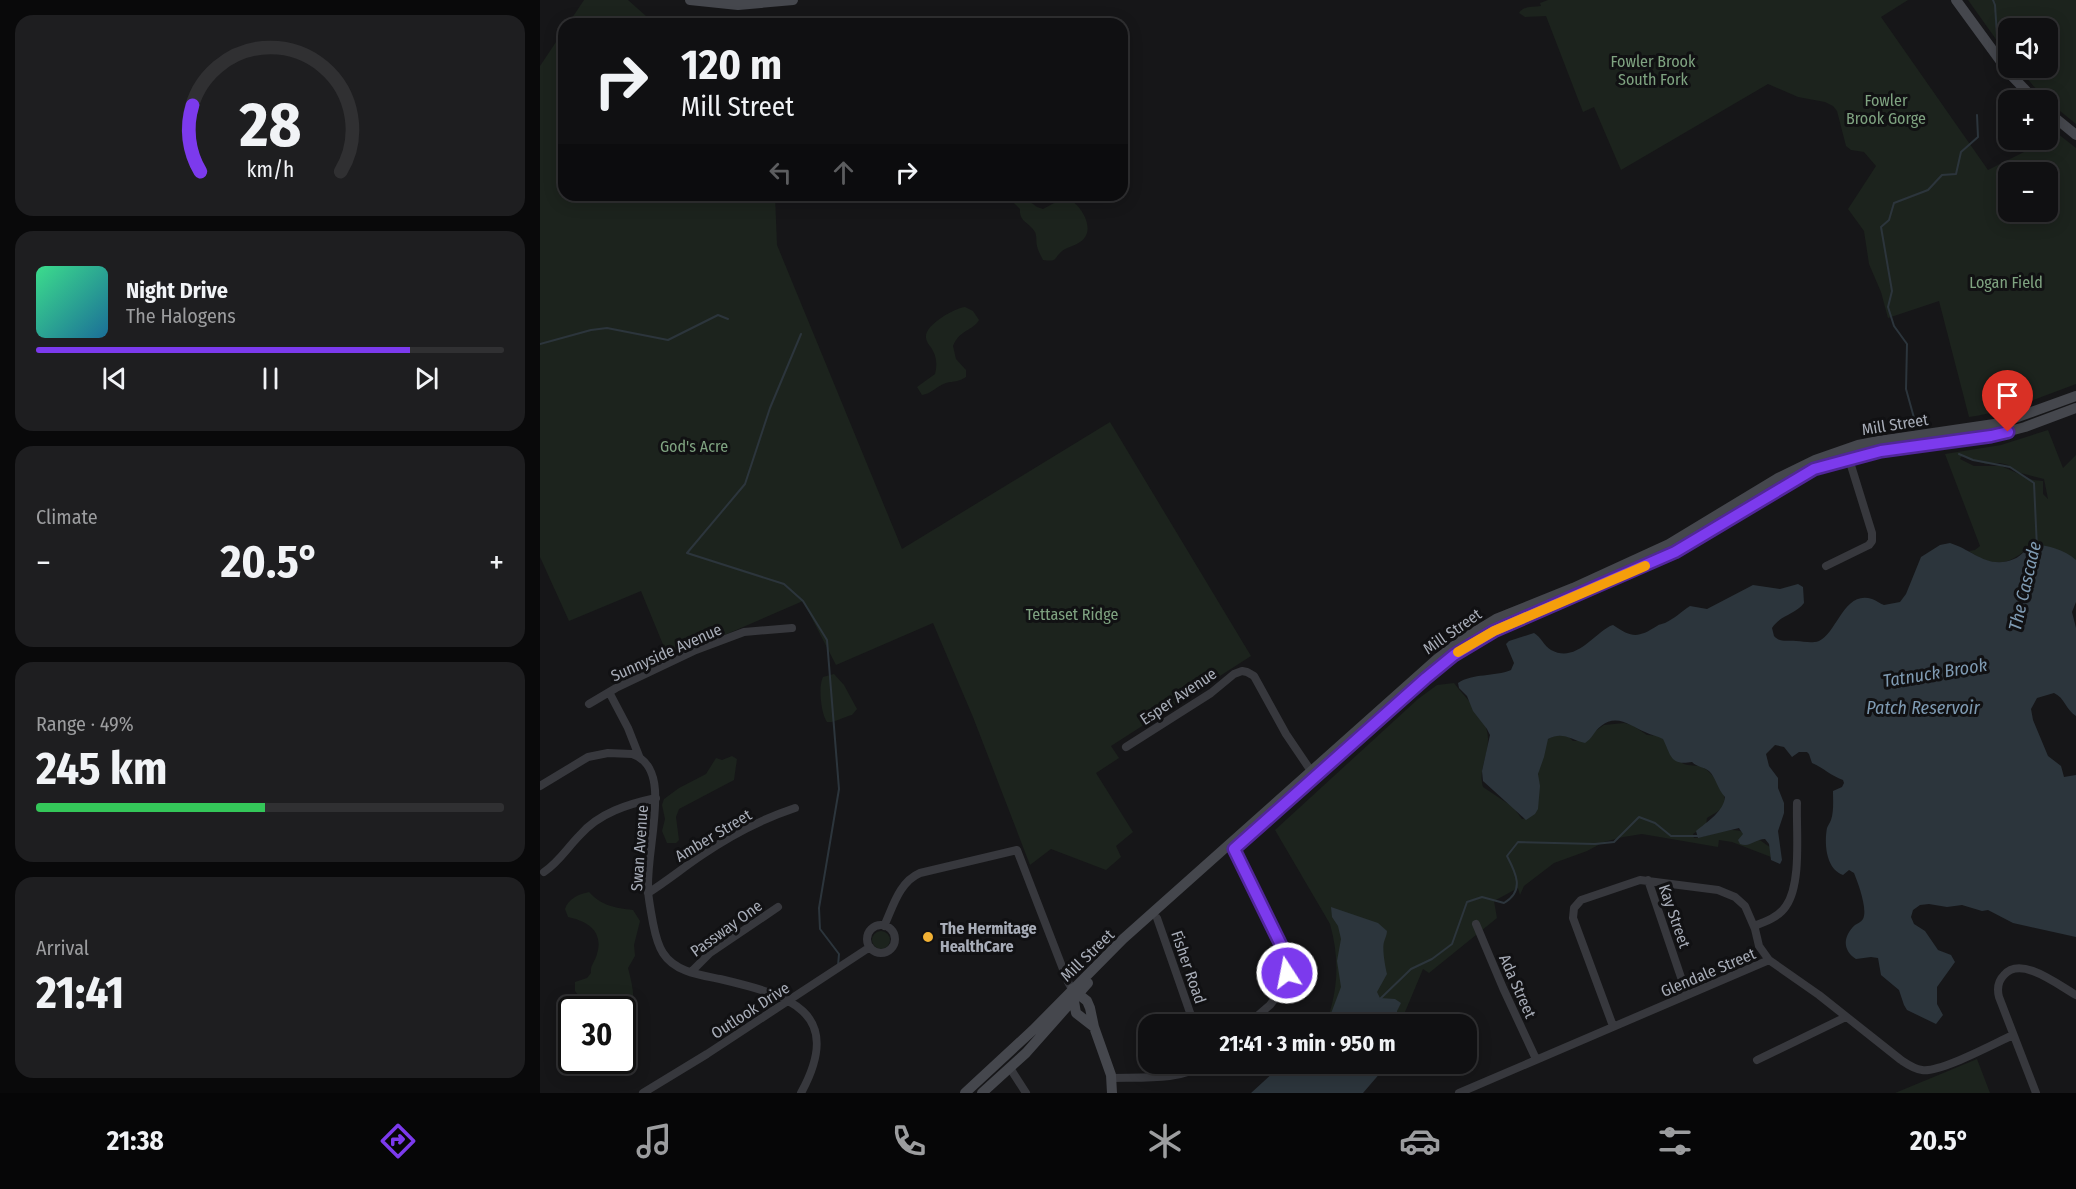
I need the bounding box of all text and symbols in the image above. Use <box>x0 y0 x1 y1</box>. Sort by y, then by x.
map controls <box>1998 18 2058 222</box>
button: sound <box>1998 18 2058 78</box>
text: 120 m <box>681 40 782 90</box>
icon: right <box>582 42 660 120</box>
park label: Fowler Brook South Fork <box>1611 52 1696 89</box>
text: 28 <box>238 88 301 163</box>
button: + <box>1998 90 2058 150</box>
text: Mill Street <box>681 91 794 123</box>
park label: Fowler Brook Gorge <box>1846 91 1926 128</box>
icon: left <box>764 156 797 189</box>
icon: ahead <box>827 156 860 189</box>
icon: right <box>890 156 923 189</box>
text: km/h <box>246 158 294 184</box>
button: − <box>1998 162 2058 222</box>
park label: Logan Field <box>1969 273 2043 292</box>
text: Night Drive <box>126 277 228 304</box>
text: The Halogens <box>126 304 236 328</box>
icon: previous <box>98 362 131 395</box>
icon: pause <box>254 362 287 395</box>
icon: next <box>410 362 443 395</box>
pin <box>1982 370 2033 432</box>
icon: arrive <box>1991 379 2024 412</box>
street label: Mill Street <box>1861 410 1930 439</box>
park label: God's Acre <box>660 437 728 456</box>
text: Climate <box>36 505 98 529</box>
text: 20.5° <box>220 535 319 589</box>
water label: The Cascade <box>2004 539 2046 633</box>
text: − <box>36 543 51 583</box>
text: + <box>489 543 504 583</box>
street label: Mill Street <box>1419 604 1486 658</box>
park label: Tettaset Ridge <box>1026 605 1118 624</box>
street label: Sunnyside Avenue <box>608 619 725 685</box>
water label: Tatnuck Brook <box>1881 654 1989 692</box>
street label: Esper Avenue <box>1136 664 1220 729</box>
water label: Patch Reservoir <box>1866 697 1980 719</box>
text: Range · 49% <box>36 712 134 736</box>
text: 245 km <box>36 742 167 796</box>
street label: Swan Avenue <box>627 804 652 892</box>
street label: Amber Street <box>672 805 756 866</box>
street label: Kay Street <box>1655 882 1695 951</box>
street label: Passway One <box>687 896 766 961</box>
place label: The Hermitage HealthCare <box>940 919 1037 956</box>
street label: Mill Street <box>1057 925 1119 985</box>
street label: Fisher Road <box>1167 928 1210 1006</box>
marker: The Hermitage HealthCare <box>921 930 935 944</box>
text: Arrival <box>36 936 89 960</box>
position arrow <box>1255 941 1319 1005</box>
street label: Glendale Street <box>1658 944 1759 1001</box>
street label: Ada Street <box>1495 951 1540 1022</box>
text: 21:41 <box>36 966 124 1020</box>
street label: Outlook Drive <box>708 978 793 1043</box>
speed limit sign: 30 <box>558 996 636 1074</box>
text: 21:41 · 3 min · 950 m <box>1219 1030 1396 1057</box>
icon: directions <box>377 1120 419 1162</box>
icon: music <box>633 1120 675 1162</box>
icon: phone <box>888 1120 930 1162</box>
icon: climate <box>1144 1120 1186 1162</box>
icon: car <box>1399 1120 1441 1162</box>
icon: filters <box>1654 1120 1696 1162</box>
text: 21:38 <box>107 1125 164 1157</box>
text: 20.5° <box>1910 1125 1969 1157</box>

